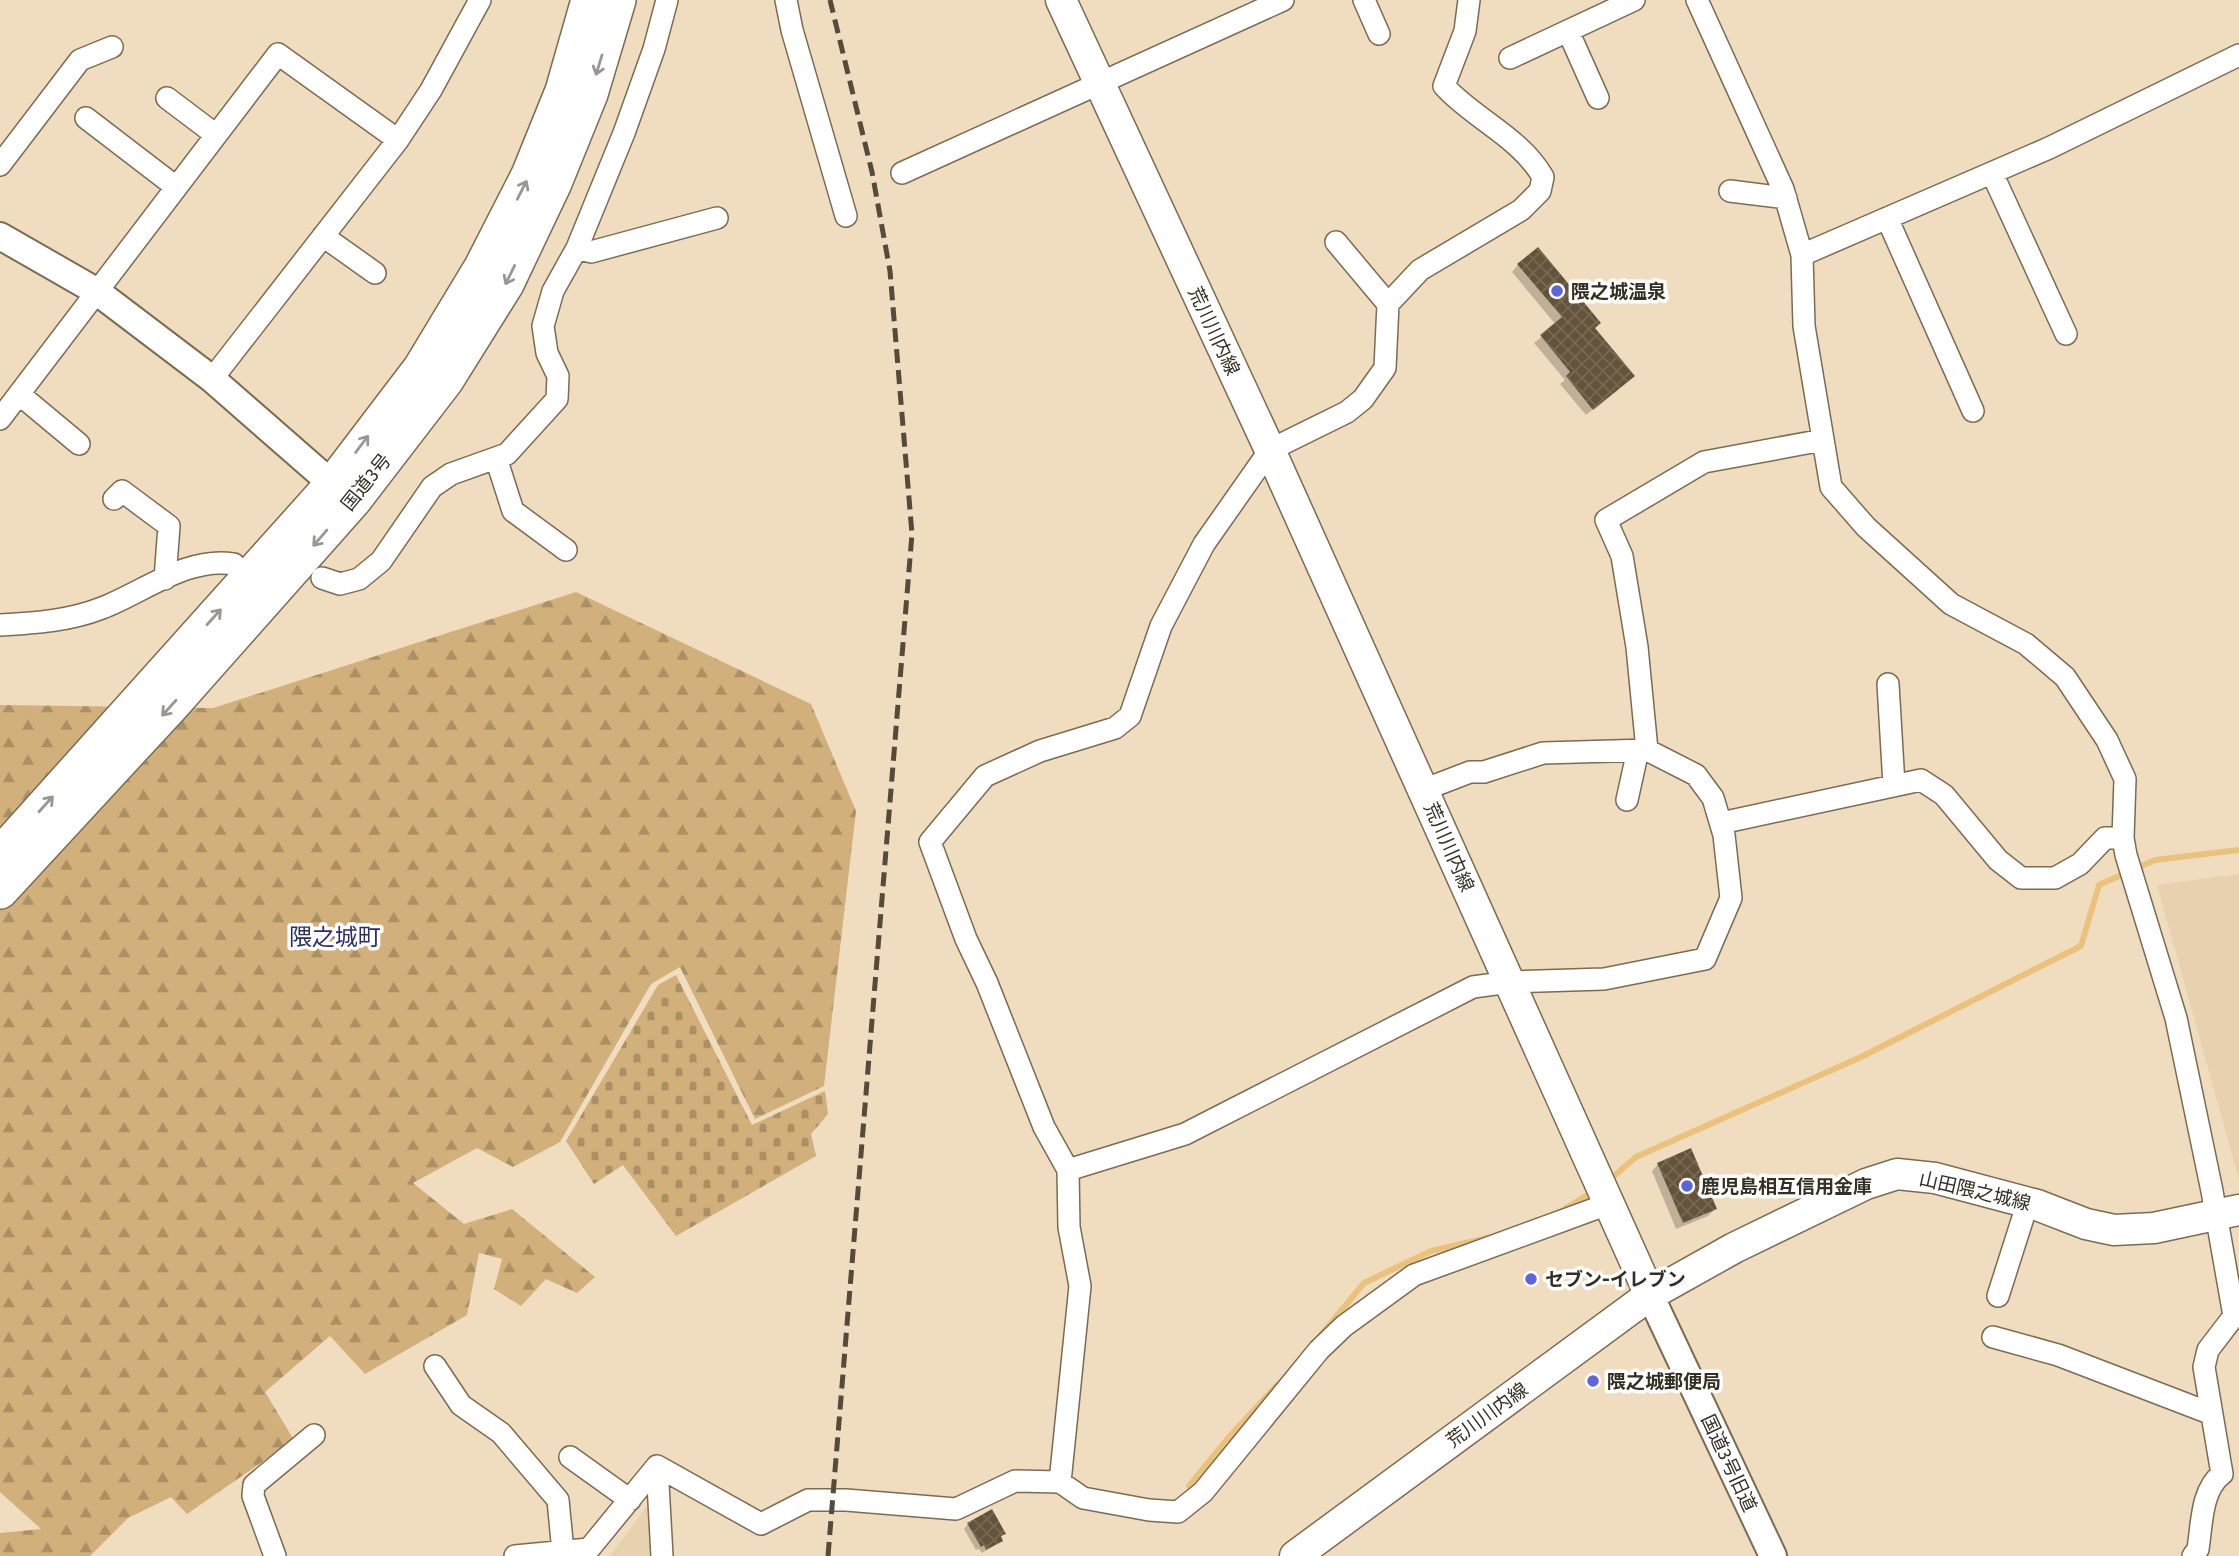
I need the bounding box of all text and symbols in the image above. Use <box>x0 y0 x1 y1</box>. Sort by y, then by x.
one-way arrow <box>591 54 604 76</box>
one-way arrow <box>515 180 529 201</box>
one-way arrow <box>503 264 517 285</box>
place label: 隈之城温泉 <box>1571 280 1666 303</box>
street label: 荒川川内線 <box>1183 283 1245 379</box>
marker: 隈之城温泉 <box>1549 283 1565 299</box>
one-way arrow <box>355 436 370 454</box>
street label: 国道3号 <box>336 449 396 515</box>
one-way arrow <box>312 529 328 547</box>
one-way arrow <box>205 608 221 626</box>
one-way arrow <box>161 699 177 717</box>
one-way arrow <box>37 796 54 813</box>
street label: 荒川川内線 <box>1419 799 1479 895</box>
district label: 隈之城町 <box>289 923 381 951</box>
street label: 山田隈之城線 <box>1917 1167 2033 1215</box>
place label: 鹿児島相互信用金庫 <box>1701 1175 1872 1198</box>
marker: 鹿児島相互信用金庫 <box>1679 1178 1695 1194</box>
place label: セブン-イレブン <box>1545 1268 1686 1291</box>
marker: セブン-イレブン <box>1523 1271 1539 1287</box>
place label: 隈之城郵便局 <box>1607 1370 1721 1393</box>
marker: 隈之城郵便局 <box>1585 1373 1601 1389</box>
street label: 荒川川内線 <box>1442 1378 1532 1452</box>
street label: 国道3号旧道 <box>1696 1411 1762 1515</box>

